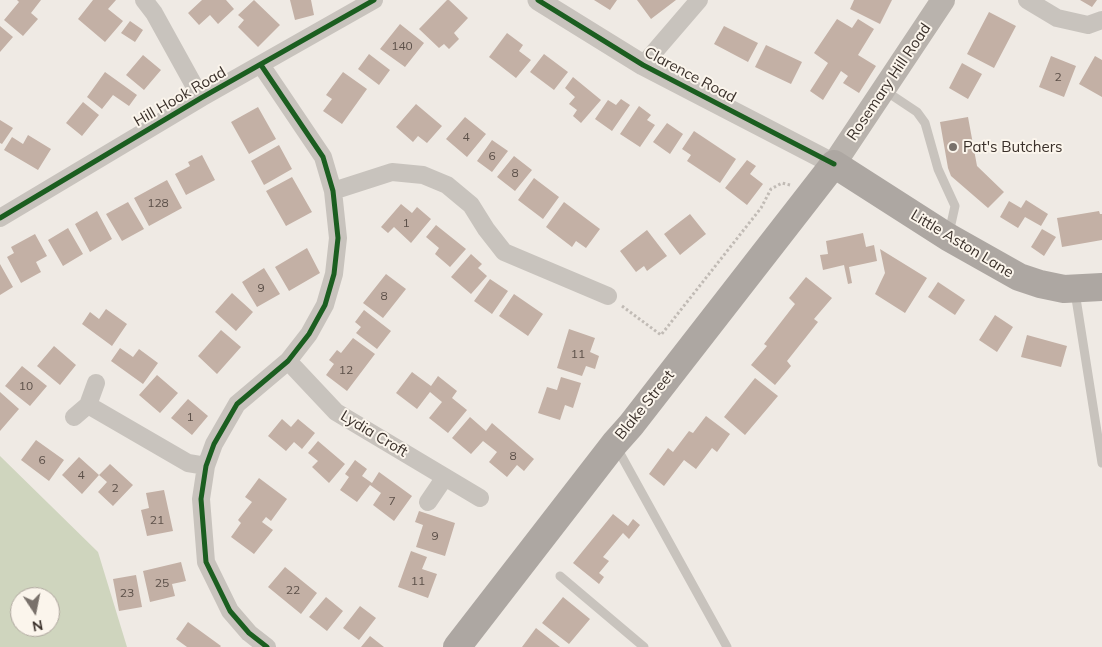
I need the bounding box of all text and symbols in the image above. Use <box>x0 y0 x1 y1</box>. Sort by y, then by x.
street label: Rosemary Hill Road <box>843 20 935 144</box>
house number: 140 <box>391 39 413 53</box>
street label: Clarence Road <box>641 43 739 107</box>
street label: Hill Hook Road <box>131 63 229 131</box>
house number: 2 <box>1054 70 1062 84</box>
house number: 4 <box>462 130 470 144</box>
place label: Pat's Butchers <box>963 138 1063 156</box>
marker: Pat's Butchers <box>947 141 959 153</box>
house number: 6 <box>488 149 496 163</box>
house number: 8 <box>511 166 519 180</box>
house number: 128 <box>147 196 169 210</box>
street label: Little Aston Lane <box>907 206 1017 282</box>
house number: 1 <box>402 216 410 230</box>
house number: 9 <box>257 281 265 295</box>
house number: 8 <box>380 289 388 303</box>
house number: 11 <box>571 347 585 361</box>
house number: 12 <box>339 363 353 377</box>
street label: Blake Street <box>612 367 678 443</box>
house number: 10 <box>19 379 33 393</box>
street label: Lydia Croft <box>337 407 411 461</box>
house number: 1 <box>186 410 194 424</box>
house number: 8 <box>509 449 517 463</box>
house number: 6 <box>38 453 46 467</box>
house number: 4 <box>77 468 85 482</box>
house number: 2 <box>111 481 119 495</box>
house number: 7 <box>388 494 396 508</box>
house number: 21 <box>150 513 164 527</box>
house number: 9 <box>431 529 439 543</box>
house number: 11 <box>411 574 425 588</box>
house number: 25 <box>155 576 169 590</box>
house number: 22 <box>286 583 300 597</box>
house number: 23 <box>120 586 134 600</box>
north arrow <box>10 587 60 637</box>
text: N <box>31 616 45 636</box>

